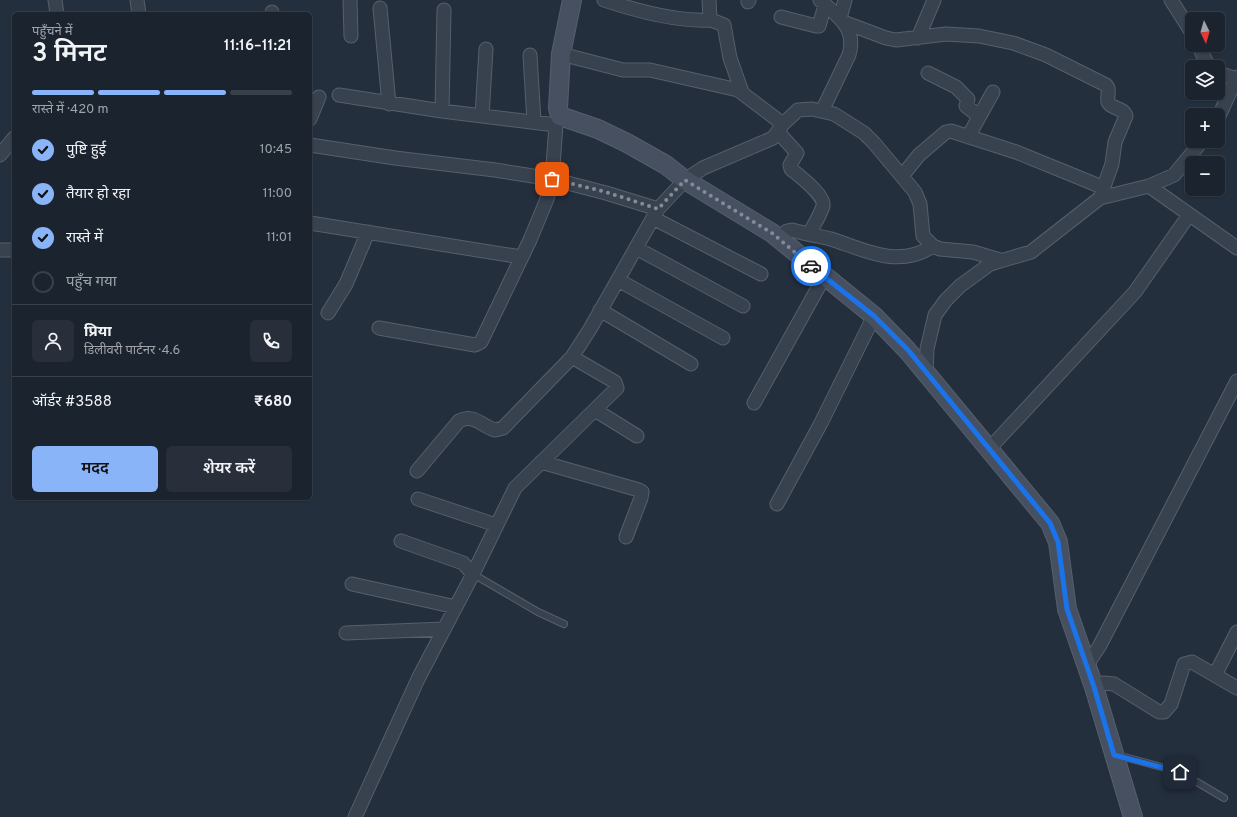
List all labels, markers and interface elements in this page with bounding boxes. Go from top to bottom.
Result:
north arrow [1185,12,1225,52]
map controls [1185,12,1225,196]
text: पहुँचने में [32,24,73,40]
text: 11:16–11:21 [224,37,292,56]
text: 3 मिनट [32,38,107,71]
button: layers [1185,60,1225,100]
text: रास्ते में · 420 m [32,102,109,118]
button: + [1185,108,1225,148]
icon: check [32,139,54,161]
text: पुष्टि हुई [66,141,106,160]
text: 10:45 [260,142,292,158]
button: − [1185,156,1225,196]
pin [535,162,569,196]
icon: bag [541,168,563,190]
icon: check [32,183,54,205]
text: तैयार हो रहा [66,185,130,204]
text: 11:00 [263,186,292,202]
icon: check [32,227,54,249]
text: रास्ते में [66,229,103,248]
text: 11:01 [266,230,292,246]
courier [791,246,831,286]
icon: car [800,255,822,277]
text: पहुँच गया [66,273,117,292]
button: person [32,320,74,362]
button: phone [250,320,292,362]
text: प्रिया [84,323,112,342]
text: डिलीवरी पार्टनर · 4.6 [84,343,180,359]
text: ऑर्डर #3588 [32,393,112,412]
text: ₹680 [254,393,292,412]
button: मदद [32,446,158,492]
button: शेयर करें [166,446,292,492]
pin [1163,755,1197,789]
icon: home [1169,761,1191,783]

